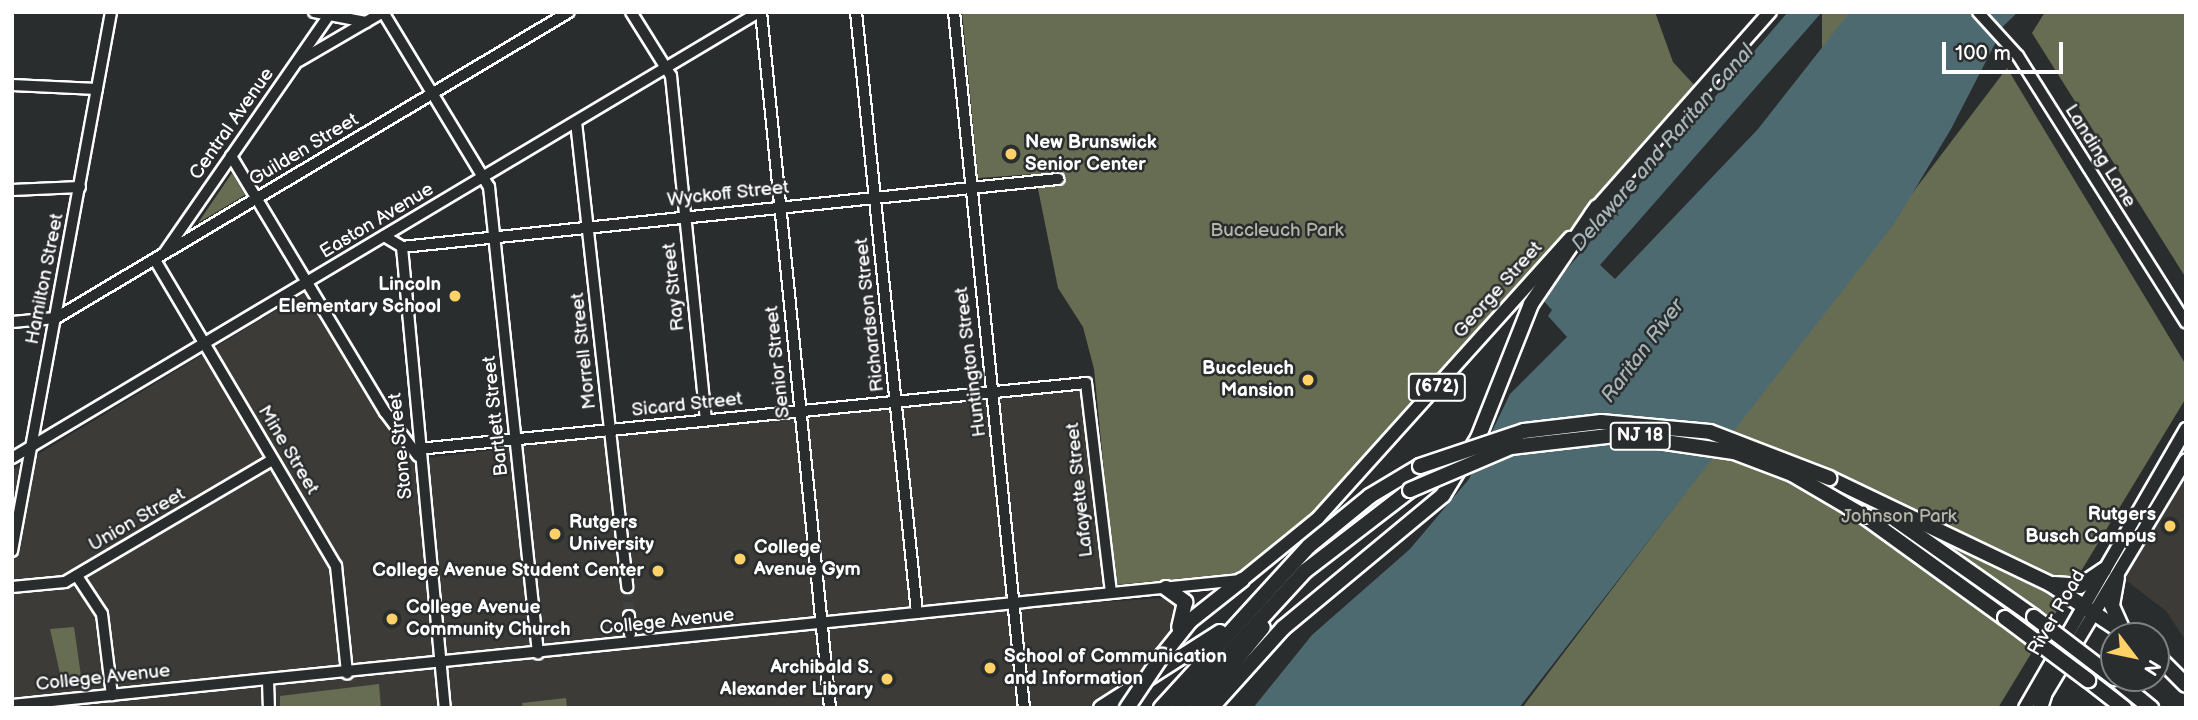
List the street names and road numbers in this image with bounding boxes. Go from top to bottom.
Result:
street label: Central Avenue [185,64,279,184]
street label: Landing Lane [2059,100,2141,212]
street label: Guilden Street [245,108,363,192]
street label: Wyckoff Street [666,176,790,212]
street label: Easton Avenue [316,178,438,264]
street label: Hamilton Street [21,211,69,347]
street label: Richardson Street [851,237,889,393]
street label: George Street [1449,237,1547,343]
street label: Ray Street [658,241,690,333]
street label: Huntington Street [950,286,992,438]
street label: Morrell Street [567,291,601,411]
street label: Senior Street [761,305,795,419]
street label: Bartlett Street [478,355,514,477]
road number: (672) [1407,372,1467,402]
street label: Sicard Street [630,388,744,422]
street label: Stone Street [384,392,418,500]
street label: Mine Street [252,401,324,499]
street label: Lafayette Street [1062,421,1098,559]
road number: NJ 18 [1608,422,1672,450]
street label: Union Street [85,483,189,557]
street label: River Road [2023,566,2091,660]
street label: College Avenue [599,604,735,640]
street label: College Avenue [35,660,171,696]

